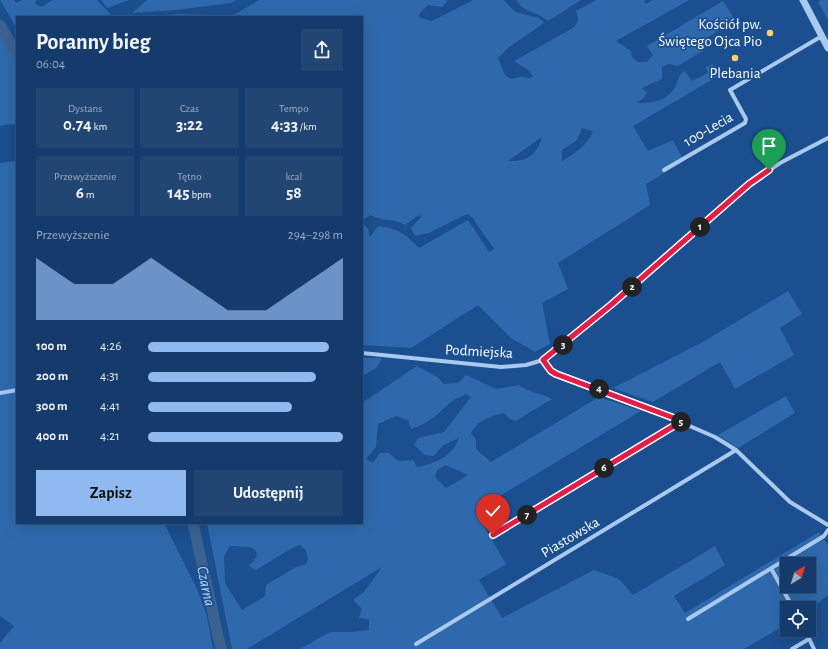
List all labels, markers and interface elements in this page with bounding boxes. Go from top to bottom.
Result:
place label: Kościół pw. Świętego Ojca Pio [658,17,762,49]
marker: Kościół pw. Świętego Ojca Pio [765,28,775,38]
button: share [301,29,343,71]
text: Poranny bieg [36,31,151,53]
marker: Plebania [730,53,740,63]
text: 06:04 [36,58,65,71]
place label: Plebania [709,66,761,81]
text: Dystans [68,103,102,114]
text: Czas [180,103,199,114]
text: Tempo [279,103,309,114]
street label: 100-Lecia [681,109,736,150]
text: 0.74 [63,116,92,133]
text: 3:22 [176,116,203,133]
text: 4:33 [271,116,298,133]
text: km [92,121,107,132]
text: /km [298,121,317,132]
pin [752,129,786,170]
icon: arrive [758,135,780,157]
text: Przewyższenie [54,171,116,182]
text: Tętno [177,171,202,182]
text: kcal [285,171,302,182]
text: 6 [76,184,84,201]
text: 145 [168,184,190,201]
text: 58 [286,184,302,201]
text: m [84,189,95,200]
text: bpm [190,189,211,200]
pin: 1 [690,217,710,237]
text: 1 [698,221,702,232]
text: Przewyższenie [36,229,109,242]
text: 294–298 m [288,229,343,242]
pin: 2 [622,277,642,297]
text: 2 [629,281,635,292]
pin: 3 [553,335,573,355]
text: 3 [561,339,565,350]
text: 100 m [36,340,67,353]
text: 4:26 [100,340,121,353]
street label: Podmiejska [445,342,513,361]
text: 200 m [36,370,68,383]
text: 4:31 [100,370,119,383]
pin: 4 [589,379,609,399]
text: 4 [596,383,602,394]
text: 300 m [36,400,68,413]
text: 4:41 [100,400,120,413]
pin: 5 [671,412,691,432]
text: 5 [679,416,683,427]
text: 400 m [36,430,69,443]
text: 4:21 [100,430,120,443]
pin: 6 [594,458,614,478]
text: 6 [601,462,607,473]
button: Zapisz [36,470,186,516]
button: Udostępnij [194,470,343,516]
pin [476,494,510,535]
icon: check [482,500,504,522]
pin: 7 [517,505,537,525]
text: 7 [525,509,529,520]
street label: Piastowska [539,514,602,561]
north arrow [780,557,816,593]
map controls [780,557,816,637]
water label: Czarna [194,565,218,608]
button: locate [780,601,816,637]

